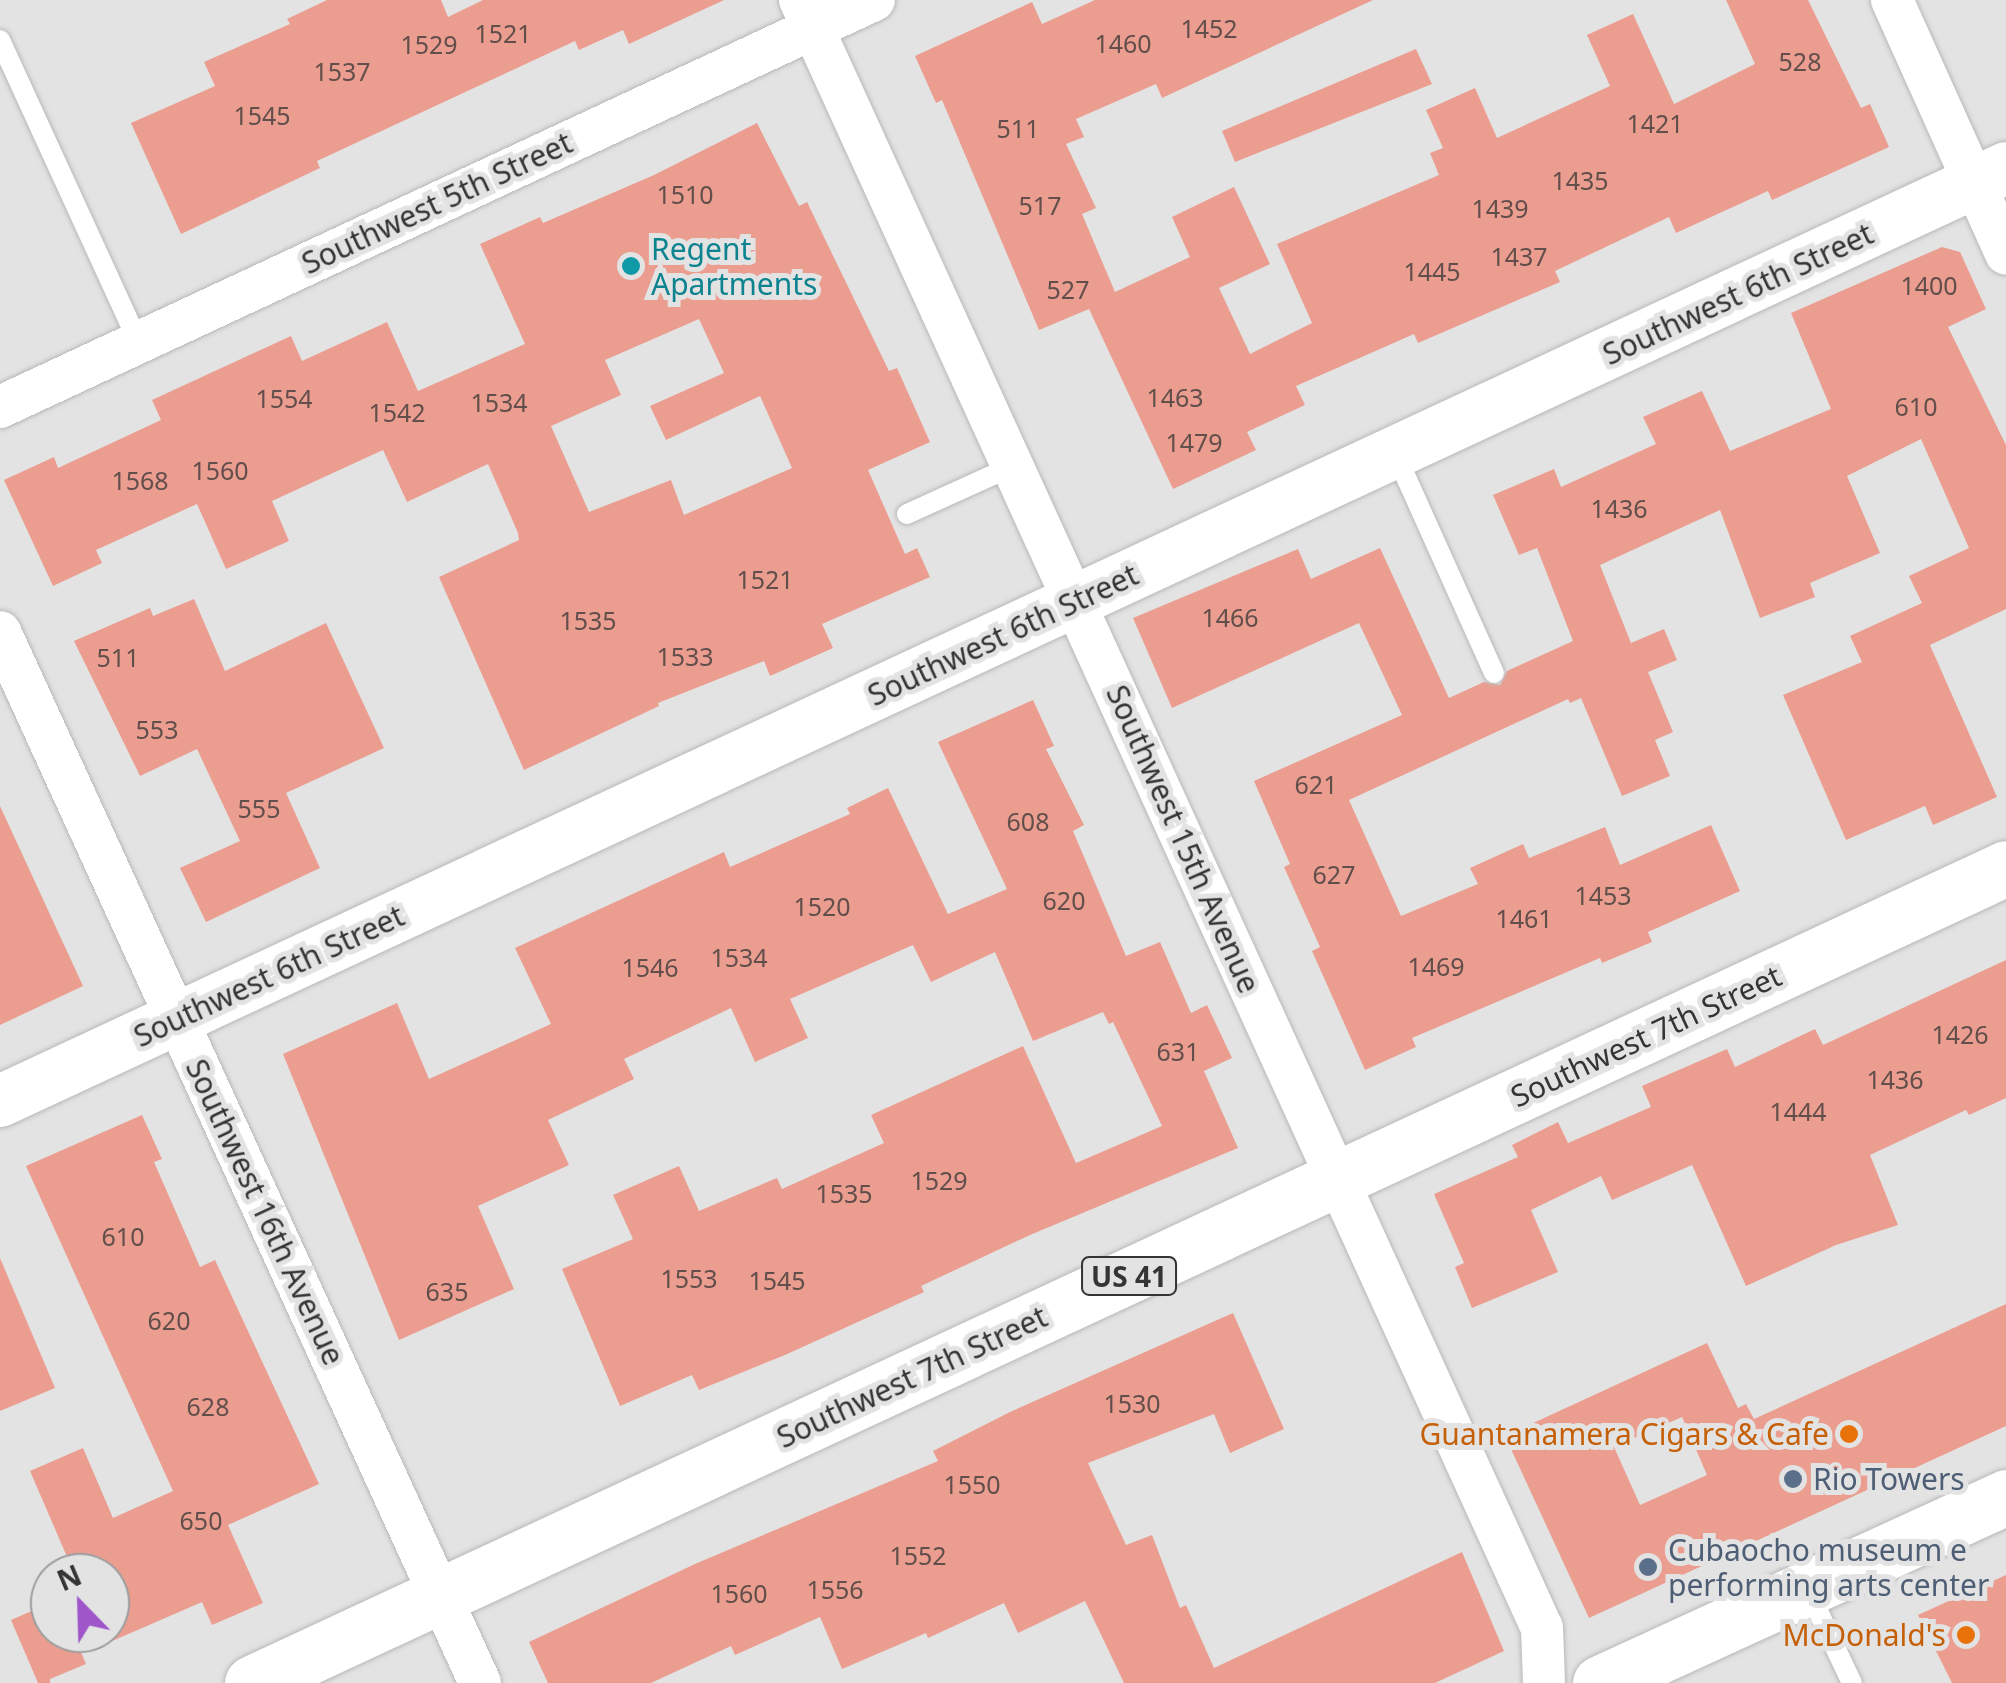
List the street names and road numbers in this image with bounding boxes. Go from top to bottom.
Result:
street label: Southwest 5th Street [296,125,578,281]
street label: Southwest 6th Street [1597,216,1879,372]
street label: Southwest 6th Street [862,557,1144,713]
street label: Southwest 15th Avenue [1099,680,1267,998]
street label: Southwest 6th Street [128,898,410,1054]
street label: Southwest 7th Street [1505,958,1787,1114]
street label: Southwest 16th Avenue [178,1054,352,1370]
road number: US 41 [1079,1253,1179,1299]
street label: Southwest 7th Street [771,1299,1053,1455]

